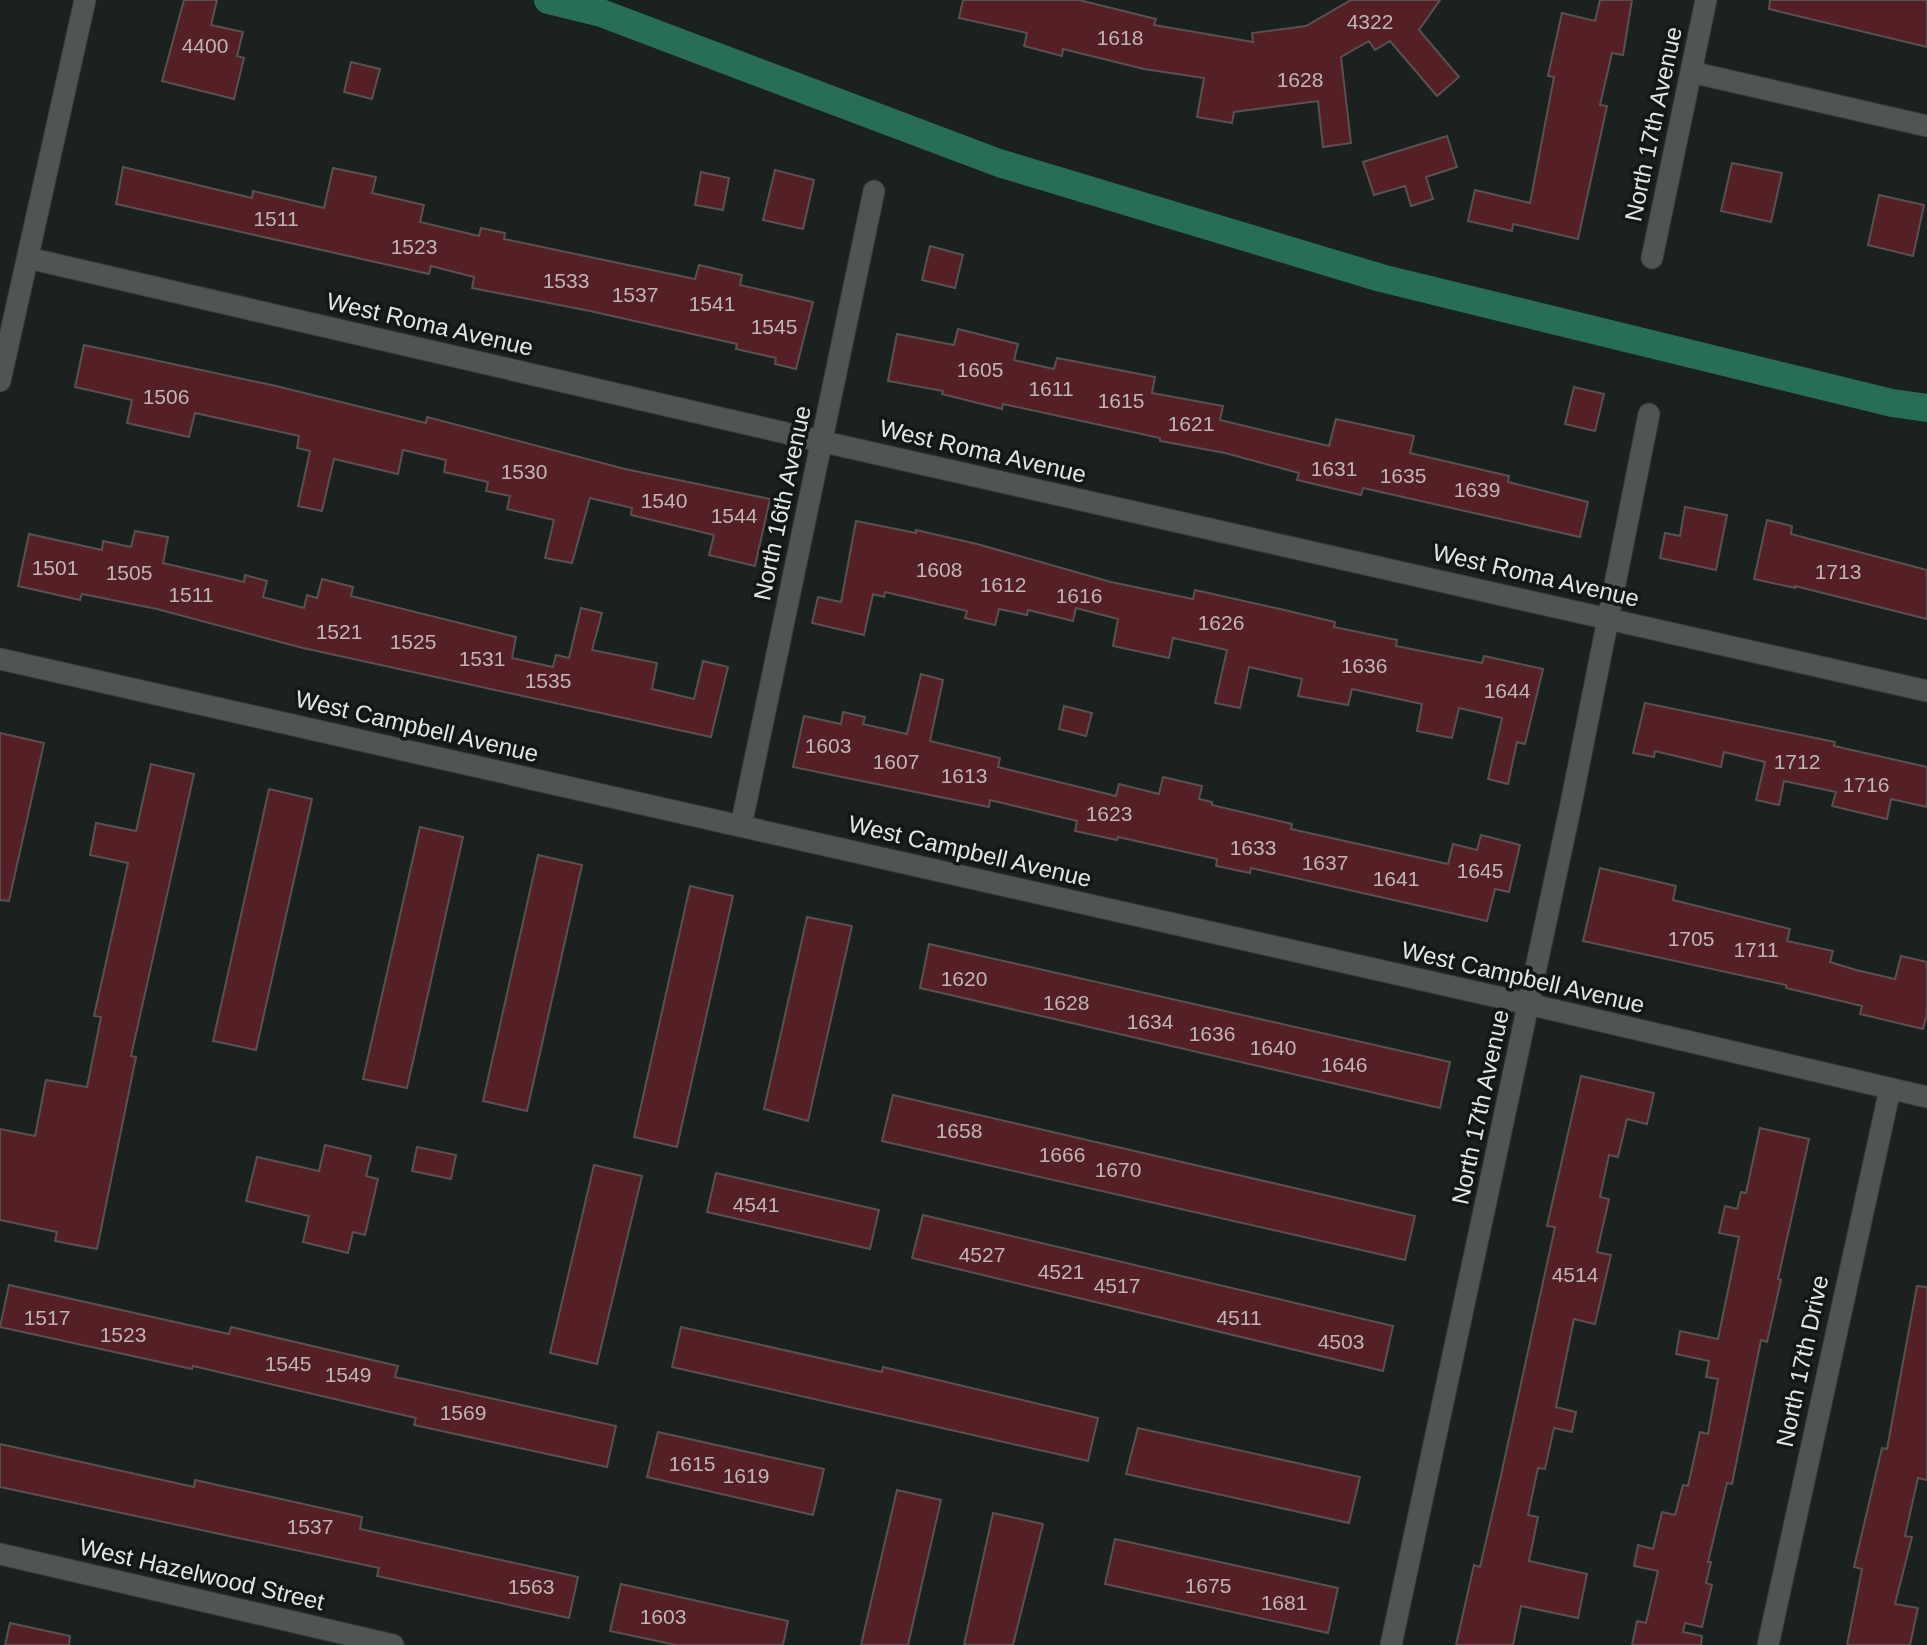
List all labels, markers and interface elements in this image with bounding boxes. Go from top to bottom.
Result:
house number: 4322 [1347,10,1393,33]
street label: North 17th Avenue [1619,24,1687,224]
house number: 1618 [1097,26,1143,49]
house number: 4400 [182,34,228,57]
house number: 1628 [1277,68,1323,91]
house number: 1511 [253,207,299,230]
house number: 1523 [391,235,437,258]
house number: 1533 [543,269,589,292]
house number: 1537 [612,283,658,306]
street label: West Roma Avenue [324,287,536,361]
house number: 1541 [689,292,735,315]
house number: 1545 [751,315,797,338]
house number: 1605 [957,358,1003,381]
house number: 1611 [1028,377,1074,400]
house number: 1506 [143,385,189,408]
house number: 1615 [1098,389,1144,412]
street label: North 16th Avenue [748,403,816,603]
house number: 1621 [1168,412,1214,435]
street label: West Roma Avenue [877,414,1089,488]
house number: 1631 [1311,457,1357,480]
house number: 1530 [501,460,547,483]
house number: 1635 [1380,464,1426,487]
house number: 1639 [1454,478,1500,501]
house number: 1540 [641,489,687,512]
house number: 1544 [711,504,758,527]
street label: West Roma Avenue [1430,538,1642,612]
house number: 1501 [32,556,78,579]
house number: 1608 [916,558,962,581]
house number: 1713 [1815,560,1861,583]
house number: 1505 [106,561,152,584]
house number: 1612 [980,573,1026,596]
house number: 1511 [168,583,214,606]
house number: 1616 [1056,584,1102,607]
house number: 1626 [1198,611,1244,634]
house number: 1521 [316,620,362,643]
house number: 1525 [390,630,436,653]
house number: 1531 [459,647,505,670]
house number: 1636 [1341,654,1387,677]
house number: 1535 [525,669,571,692]
house number: 1644 [1484,679,1531,702]
street label: West Campbell Avenue [293,685,541,767]
house number: 1603 [805,734,851,757]
house number: 1607 [873,750,919,773]
house number: 1712 [1774,750,1820,773]
house number: 1613 [941,764,987,787]
house number: 1716 [1843,773,1889,796]
house number: 1623 [1086,802,1132,825]
street label: West Campbell Avenue [846,810,1094,892]
house number: 1633 [1230,836,1276,859]
house number: 1637 [1302,851,1348,874]
house number: 1645 [1457,859,1503,882]
house number: 1641 [1373,867,1419,890]
house number: 1705 [1668,927,1714,950]
street label: West Campbell Avenue [1399,936,1647,1018]
house number: 1711 [1733,938,1779,961]
house number: 1620 [941,967,987,990]
house number: 1628 [1043,991,1089,1014]
street label: North 17th Avenue [1446,1007,1514,1207]
house number: 1634 [1127,1010,1174,1033]
house number: 1636 [1189,1022,1235,1045]
house number: 1640 [1250,1036,1296,1059]
house number: 1646 [1321,1053,1367,1076]
house number: 1658 [936,1119,982,1142]
house number: 1666 [1039,1143,1085,1166]
house number: 1670 [1095,1158,1141,1181]
house number: 4541 [733,1193,779,1216]
house number: 4527 [959,1243,1005,1266]
house number: 4521 [1038,1260,1084,1283]
house number: 4514 [1552,1263,1599,1286]
street label: North 17th Drive [1771,1273,1833,1449]
house number: 4517 [1094,1274,1140,1297]
house number: 1517 [24,1306,70,1329]
house number: 4511 [1216,1306,1262,1329]
house number: 1523 [100,1323,146,1346]
house number: 4503 [1318,1330,1364,1353]
house number: 1545 [265,1352,311,1375]
house number: 1549 [325,1363,371,1386]
house number: 1569 [440,1401,486,1424]
house number: 1615 [669,1452,715,1475]
house number: 1619 [723,1464,769,1487]
house number: 1537 [287,1515,333,1538]
street label: West Hazelwood Street [77,1533,327,1615]
house number: 1675 [1185,1574,1231,1597]
house number: 1563 [508,1575,554,1598]
house number: 1681 [1261,1591,1307,1614]
house number: 1603 [640,1605,686,1628]

